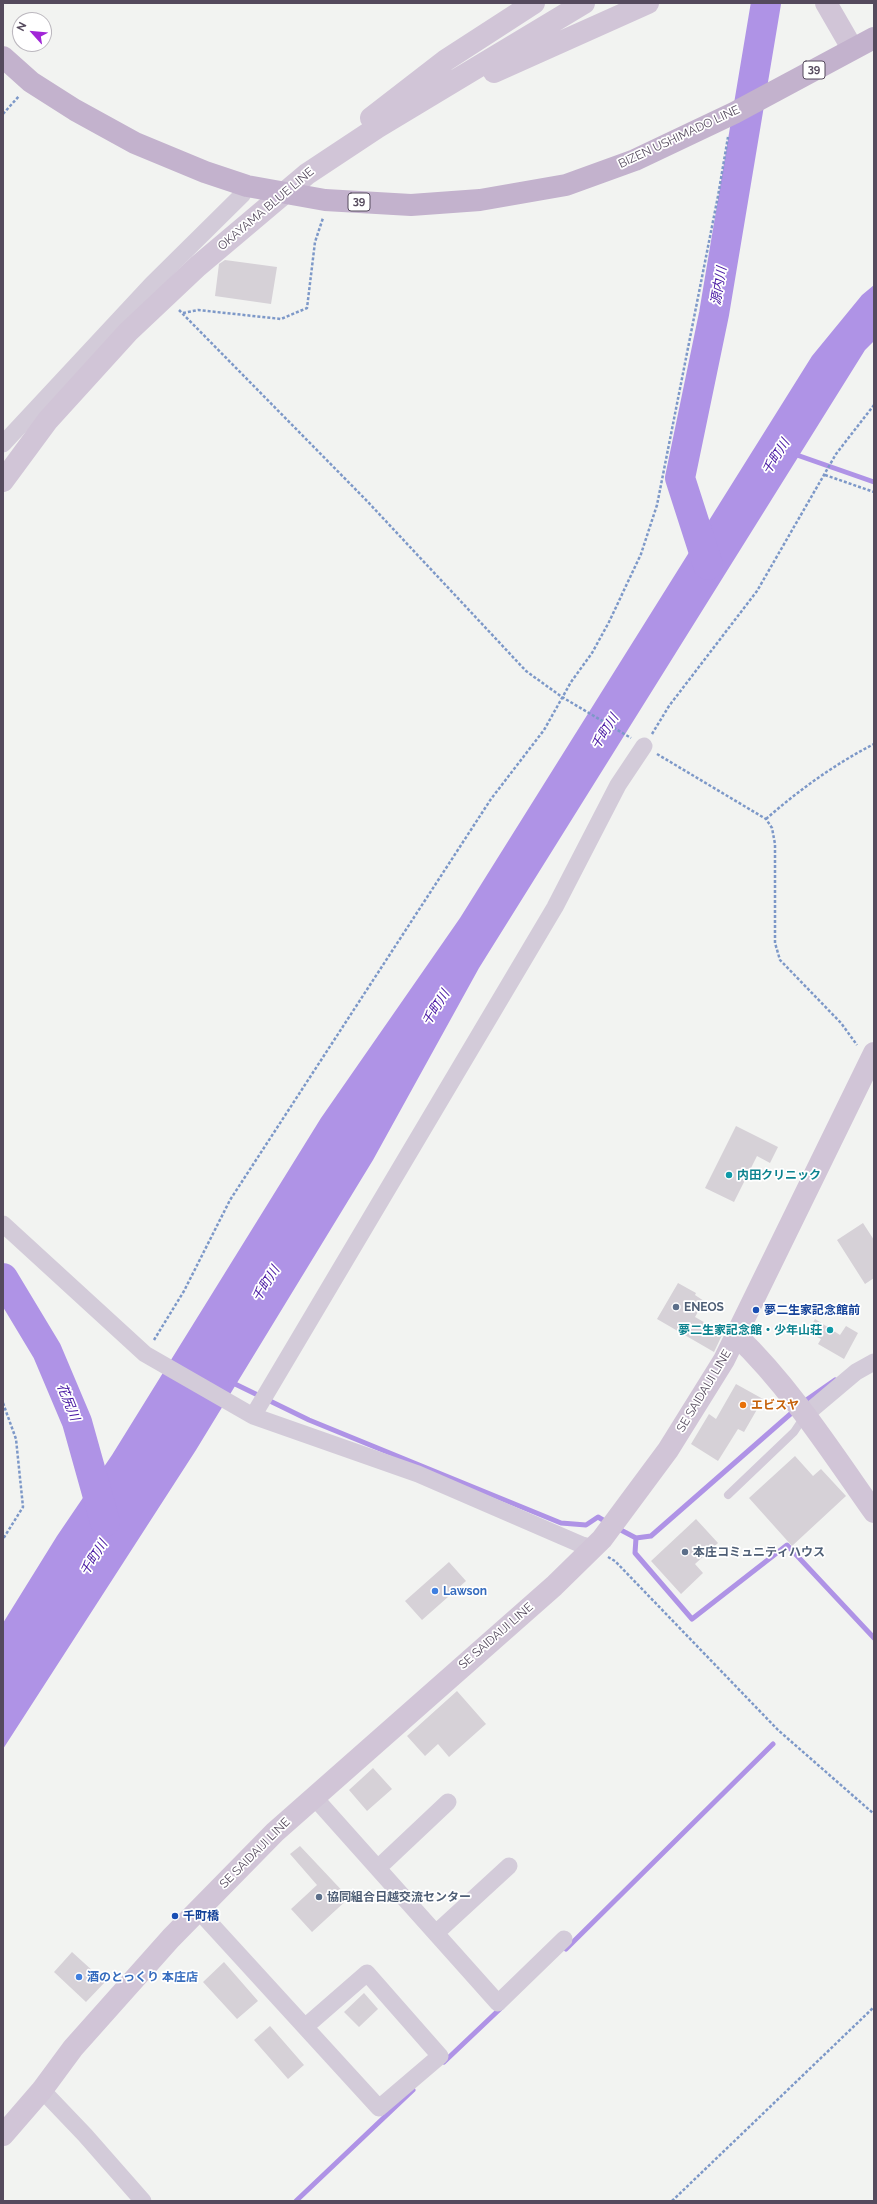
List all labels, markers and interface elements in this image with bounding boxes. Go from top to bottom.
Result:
north arrow [12,12,52,52]
text: N [14,20,29,33]
road number: 39 [803,61,825,79]
street label: BIZEN USHIMADO LINE [616,103,742,171]
street label: OKAYAMA BLUE LINE [215,165,317,253]
road number: 39 [348,193,370,211]
water label: 源内川 [708,266,730,306]
water label: 千町川 [759,436,793,478]
water label: 千町川 [588,711,622,753]
water label: 千町川 [419,987,453,1029]
place label: 内田クリニック [737,1168,821,1182]
marker: 内田クリニック [724,1170,734,1180]
water label: 千町川 [249,1263,283,1305]
place label: ENEOS [684,1300,724,1314]
marker: ENEOS [671,1302,681,1312]
place label: 夢二生家記念館前 [764,1303,860,1317]
marker: 夢二生家記念館前 [751,1305,761,1315]
place label: 夢二生家記念館・少年山荘 [678,1323,822,1337]
marker: 夢二生家記念館・少年山荘 [825,1325,835,1335]
street label: SE SAIDAIJI LINE [674,1347,734,1435]
water label: 花尻川 [53,1381,83,1423]
place label: エビスヤ [751,1398,799,1412]
marker: エビスヤ [738,1400,748,1410]
water label: 千町川 [77,1537,111,1579]
place label: 本庄コミュニティハウス [693,1545,825,1559]
marker: 本庄コミュニティハウス [680,1547,690,1557]
place label: Lawson [443,1584,487,1598]
marker: Lawson [430,1586,440,1596]
street label: SE SAIDAIJI LINE [456,1600,536,1672]
street label: SE SAIDAIJI LINE [217,1815,293,1891]
place label: 協同組合日越交流センター [327,1890,471,1904]
marker: 協同組合日越交流センター [314,1892,324,1902]
place label: 千町橋 [183,1909,219,1923]
marker: 千町橋 [170,1911,180,1921]
place label: 酒のとっくり 本庄店 [87,1970,198,1984]
marker: 酒のとっくり 本庄店 [74,1972,84,1982]

